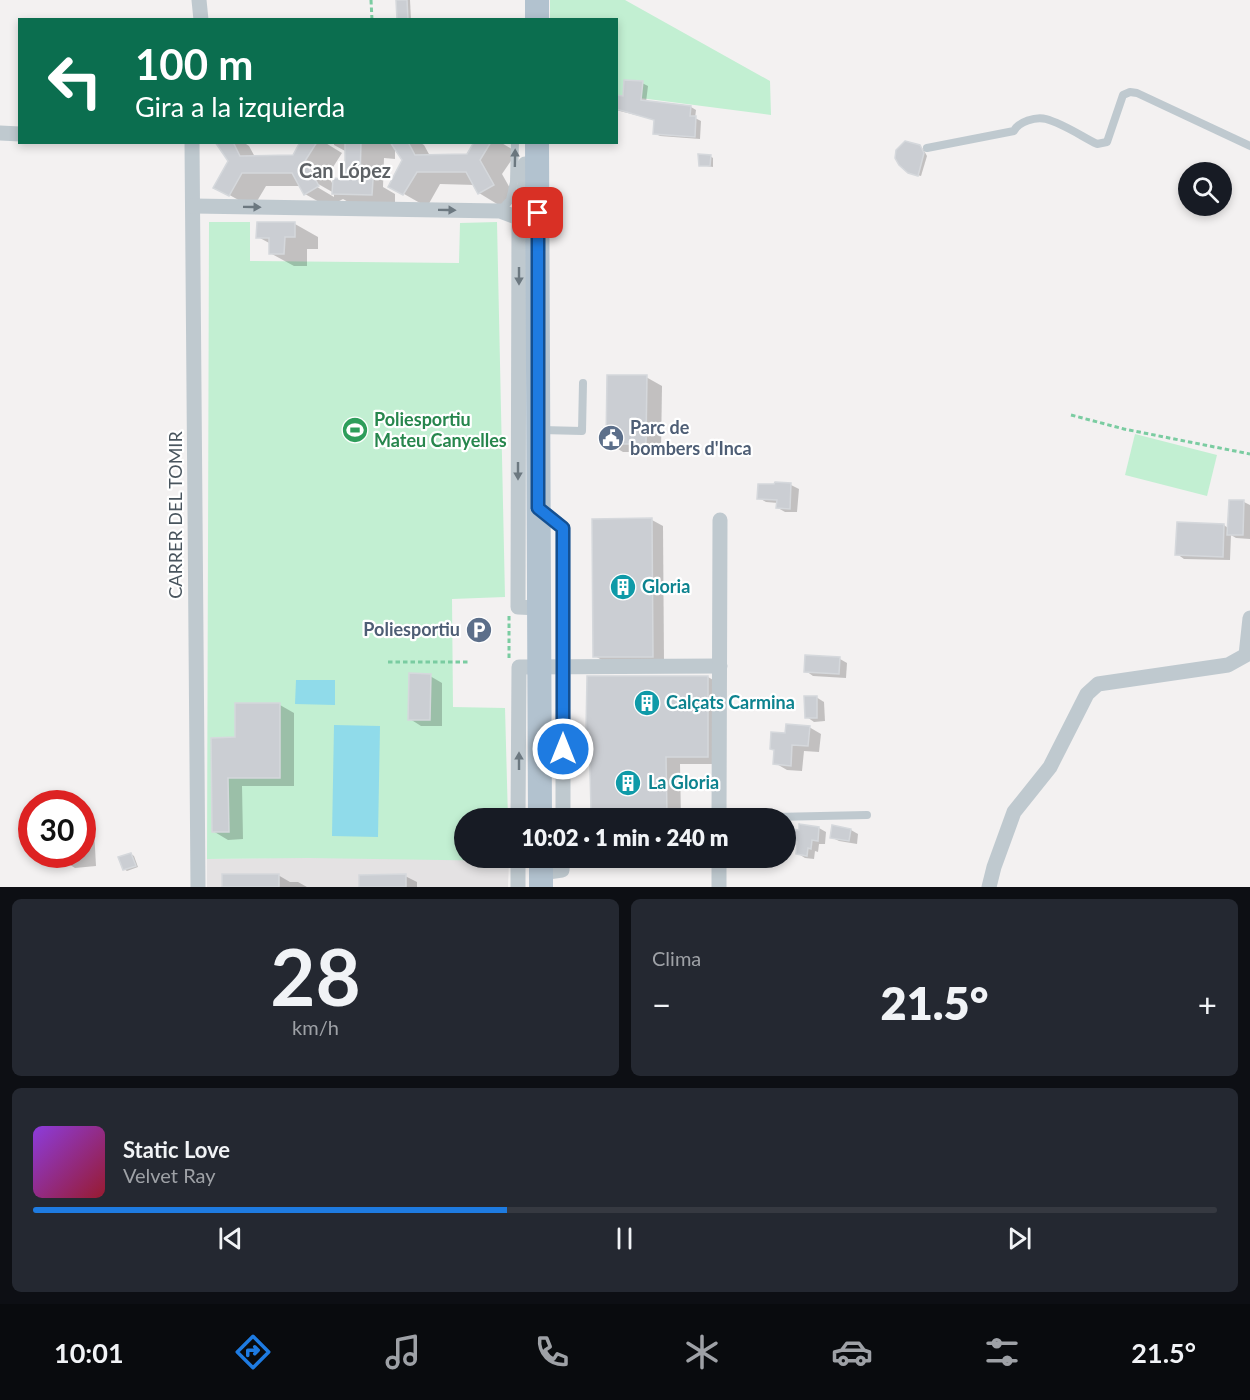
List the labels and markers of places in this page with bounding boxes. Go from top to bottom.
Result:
pin [512,187,563,238]
place label: Poliesportiu Mateu Canyelles [374,408,507,451]
sports icon: Poliesportiu Mateu Canyelles [340,415,370,445]
place label: Parc de bombers d'Inca [630,416,752,459]
public building icon: Parc de bombers d'Inca [596,423,626,453]
building icon: Gloria [608,572,638,602]
place label: Gloria [642,575,690,597]
parking icon: Poliesportiu [464,615,494,645]
place label: Poliesportiu [363,618,460,640]
building icon: Calçats Carmina [632,688,662,718]
place label: Calçats Carmina [666,691,795,713]
building icon: La Gloria [613,768,643,798]
place label: La Gloria [648,771,719,793]

